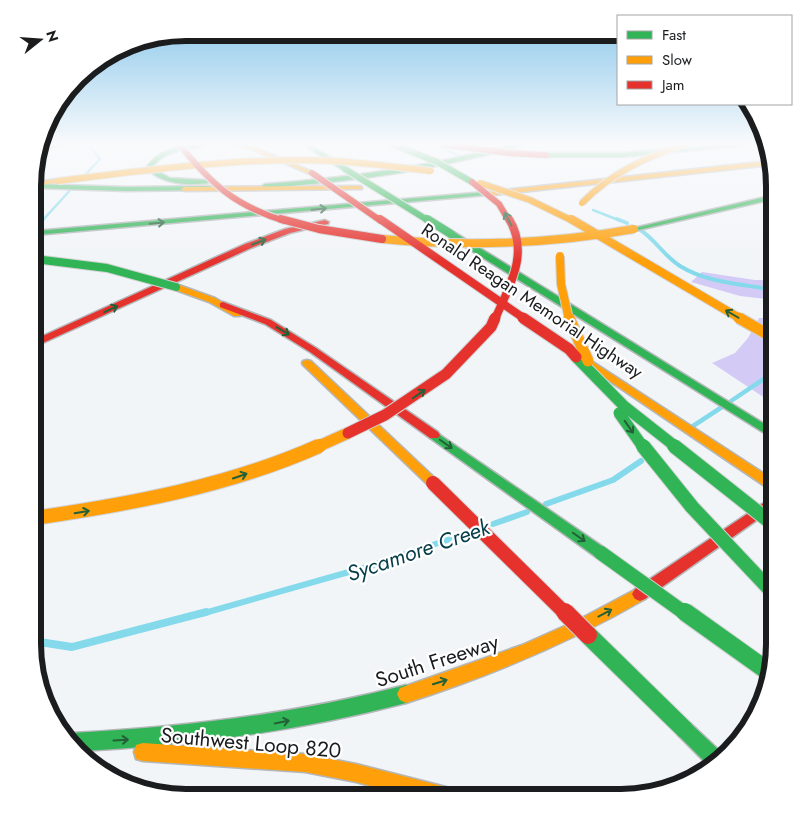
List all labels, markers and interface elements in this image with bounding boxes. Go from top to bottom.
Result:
north arrow [15,15,65,65]
legend [617,15,792,105]
text: Fast [662,24,686,46]
text: N [41,28,64,44]
text: Slow [662,49,693,71]
text: Jam [660,74,685,96]
one-way arrow [311,205,327,214]
one-way arrow [503,212,512,227]
street label: Ronald Reagan Memorial Highway [416,217,648,385]
one-way arrow [149,218,165,228]
one-way arrow [251,236,266,246]
one-way arrow [103,303,118,313]
one-way arrow [724,309,739,319]
one-way arrow [276,327,290,337]
one-way arrow [412,389,426,399]
one-way arrow [623,420,634,434]
one-way arrow [439,438,452,449]
one-way arrow [232,470,248,480]
one-way arrow [74,506,90,516]
water label: Sycamore Creek [342,510,495,589]
one-way arrow [571,532,585,542]
one-way arrow [598,608,613,618]
street label: South Freeway [371,627,503,695]
one-way arrow [431,677,447,687]
one-way arrow [274,717,290,726]
street label: Southwest Loop 820 [159,720,343,766]
one-way arrow [113,735,129,744]

